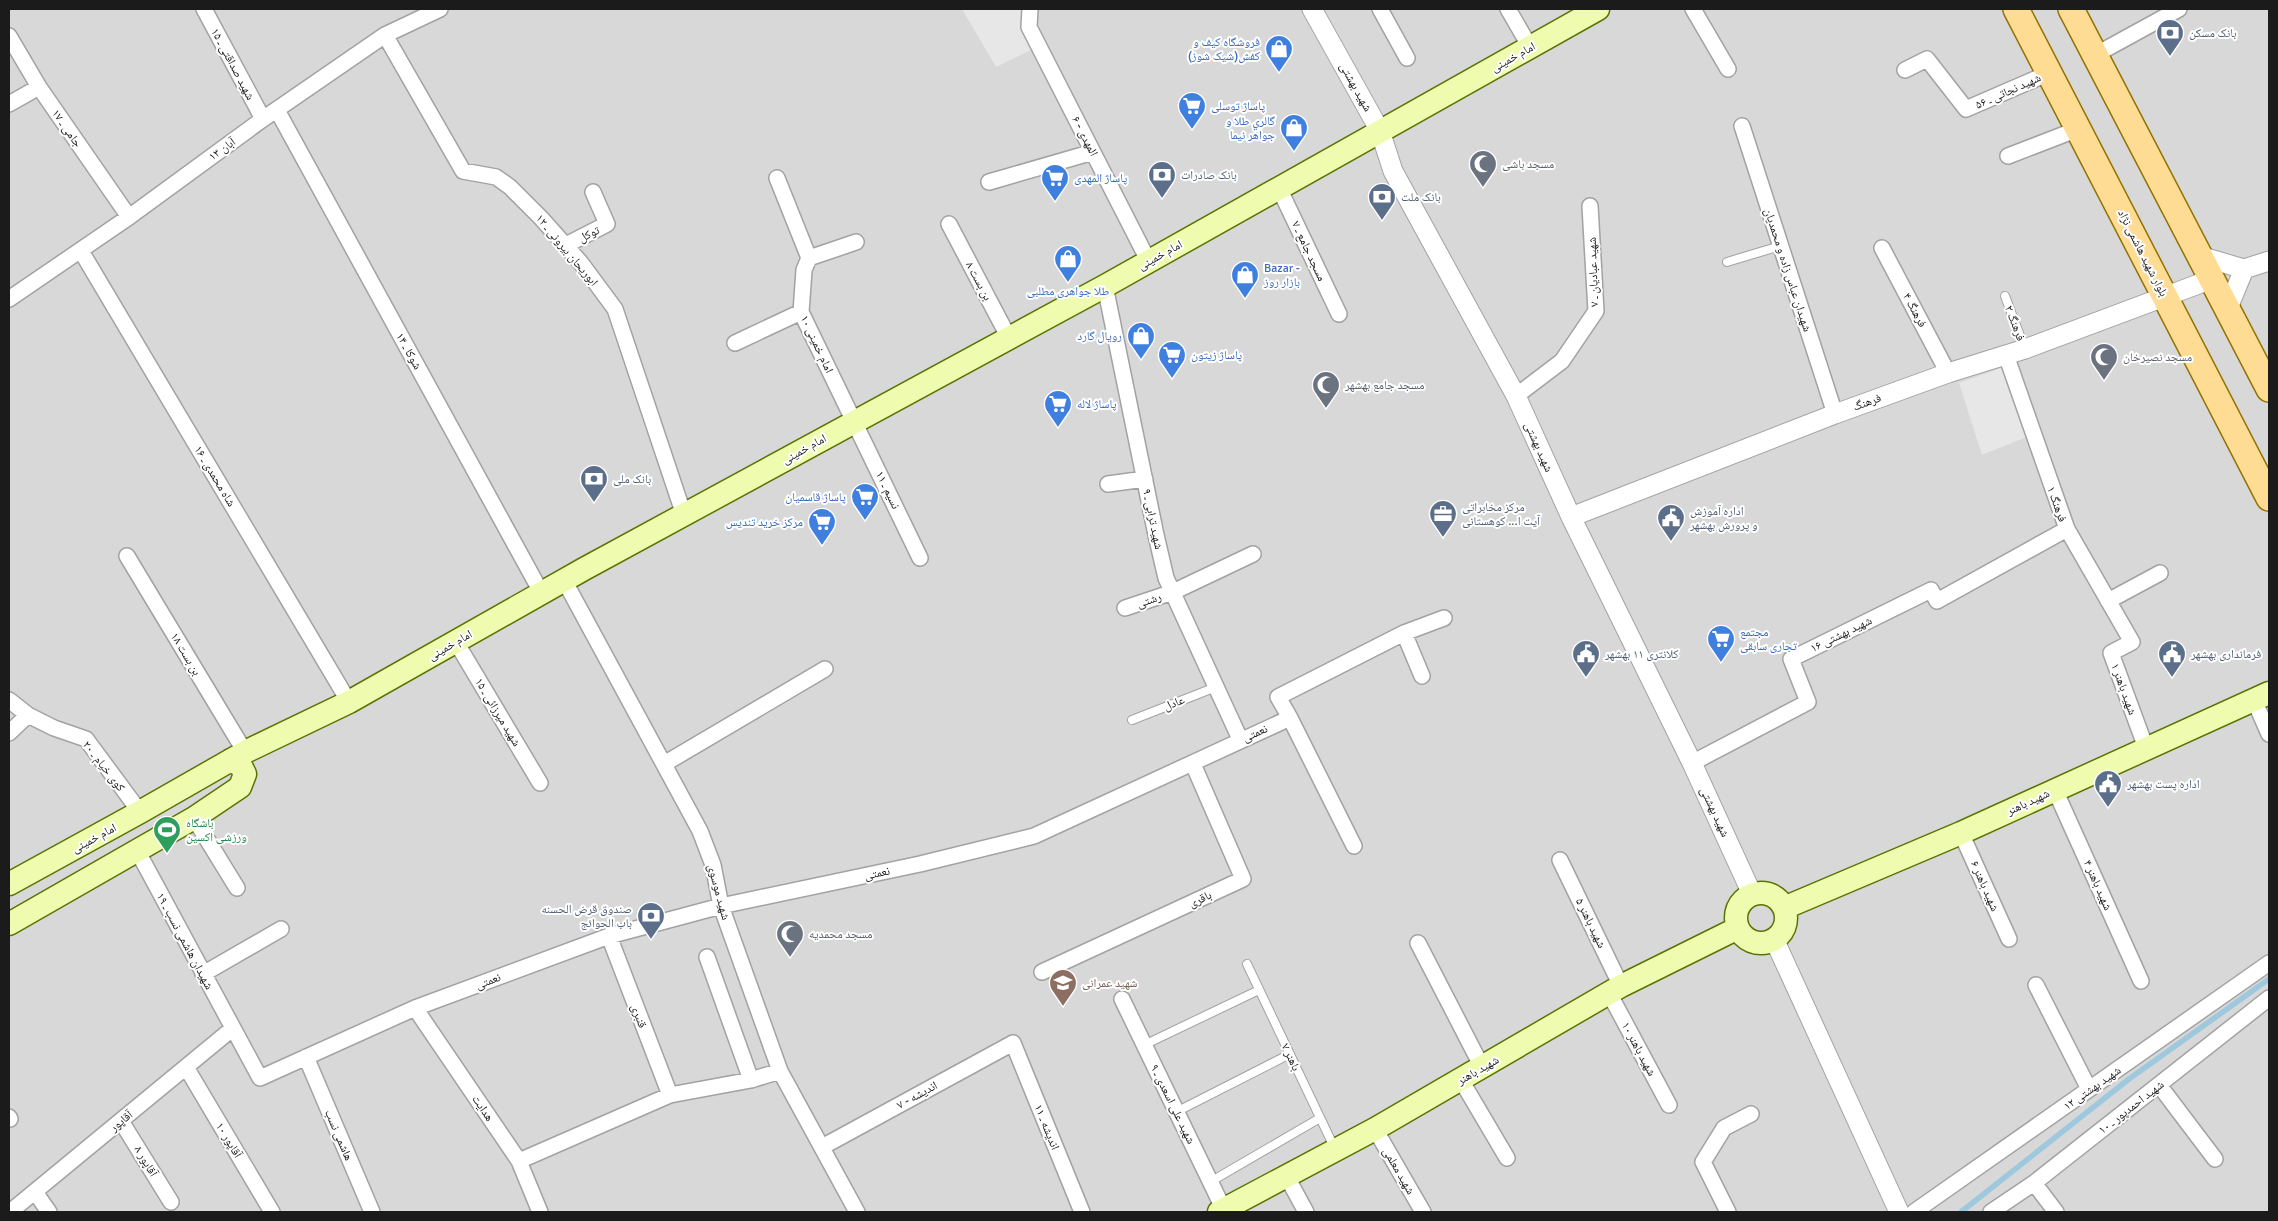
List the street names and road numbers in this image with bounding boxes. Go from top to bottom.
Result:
street label: شهید صداقتی ـ ۱۵ [207,26,258,103]
street label: امام خمینی [1488,39,1538,76]
street label: شهید بهشتی [1336,60,1375,114]
street label: شهید نجاتی ـ ۵۶ [1973,70,2043,113]
street label: جامی ـ ۱۷ [48,106,85,150]
street label: المهدی - ۶ [1068,114,1101,159]
street label: ۱۳ آبان [206,134,239,164]
street label: شهیدان عباس زاده و محمدیان [1760,207,1815,334]
street label: بلوار شهید هاشمی نژاد [2114,207,2171,299]
street label: ابوریحان بیرونی ـ ۱۲ [532,211,601,290]
street label: مسجد جامع ـ ۷ [1288,219,1329,284]
street label: توکل [576,223,603,246]
street label: امام خمینی [1135,237,1185,274]
street label: شهید عبادیان ـ ۷ [1585,237,1602,307]
street label: بن بست ۸ [962,259,995,303]
street label: فرهنگ ۴ [1899,290,1930,330]
street label: فرهنگ ۲ [2001,303,2028,343]
street label: امام خمینی ۱۰ [797,313,836,376]
street label: شوکا ـ ۱۴ [392,330,425,373]
street label: فرهنگ [1851,390,1883,414]
street label: شهید بهشتی [1521,420,1556,475]
street label: امام خمینی [779,431,829,468]
street label: شاه محمدی ـ ۱۶ [190,443,239,510]
street label: نسیم ـ ۱۱ [872,469,903,512]
street label: فرهنگ ۱ [2043,484,2070,524]
street label: شهید ترابی ـ ۹ [1139,487,1166,551]
street label: رشتی [1135,589,1164,612]
street label: شهید بهشتی ۱۶ [1808,613,1875,656]
street label: امام خمینی [425,627,475,664]
street label: بن بست ۱۸ [167,630,204,678]
street label: شهید باهنر ۱ [2107,661,2140,717]
street label: شهید میرزائی ـ ۱۵ [471,675,524,749]
street label: عادل [1162,693,1187,714]
street label: نعمتی [1240,721,1270,746]
street label: کوی خیام ـ ۲۰ [79,738,128,795]
street label: شهید بهشتی [1696,785,1733,840]
street label: شهید باهنر [2003,786,2052,819]
street label: امام خمینی [69,820,119,856]
street label: شهید باهنر ۴ [2080,858,2115,913]
street label: شهید باهنر ۶ [1967,859,2002,914]
street label: شهید موسوی [704,863,733,922]
street label: نعمتی [863,863,891,884]
street label: باقری [1186,888,1214,911]
street label: شهیدان هاشمی نسب ـ ۱۹ [153,890,216,992]
street label: شهید باهنر ۵ [1572,896,1609,951]
street label: نعمتی [473,970,503,993]
street label: قنبری [627,1002,650,1030]
street label: شهید باهنر ۱۰ [1618,1020,1659,1079]
street label: باهنر ۷ [1278,1041,1303,1073]
street label: شهید باهنر [1454,1052,1502,1089]
street label: شهید علی اسعدی ـ ۹ [1147,1062,1198,1147]
street label: شهید بهشتی ۱۲ [2061,1063,2124,1114]
street label: شهید احمدپور ـ ۱۰ [2095,1077,2167,1138]
street label: اندیشه - ۷ [894,1078,940,1113]
street label: هدایت [468,1092,497,1124]
street label: اندیشه ـ ۱۱ [1031,1102,1063,1152]
street label: آقاپور [106,1107,137,1136]
street label: هاشمی نسب [321,1107,356,1163]
street label: آقاپور ۱۰ [212,1120,245,1162]
street label: آقاپور ۸ [131,1143,161,1180]
street label: شهید معلمی [1379,1145,1418,1197]

